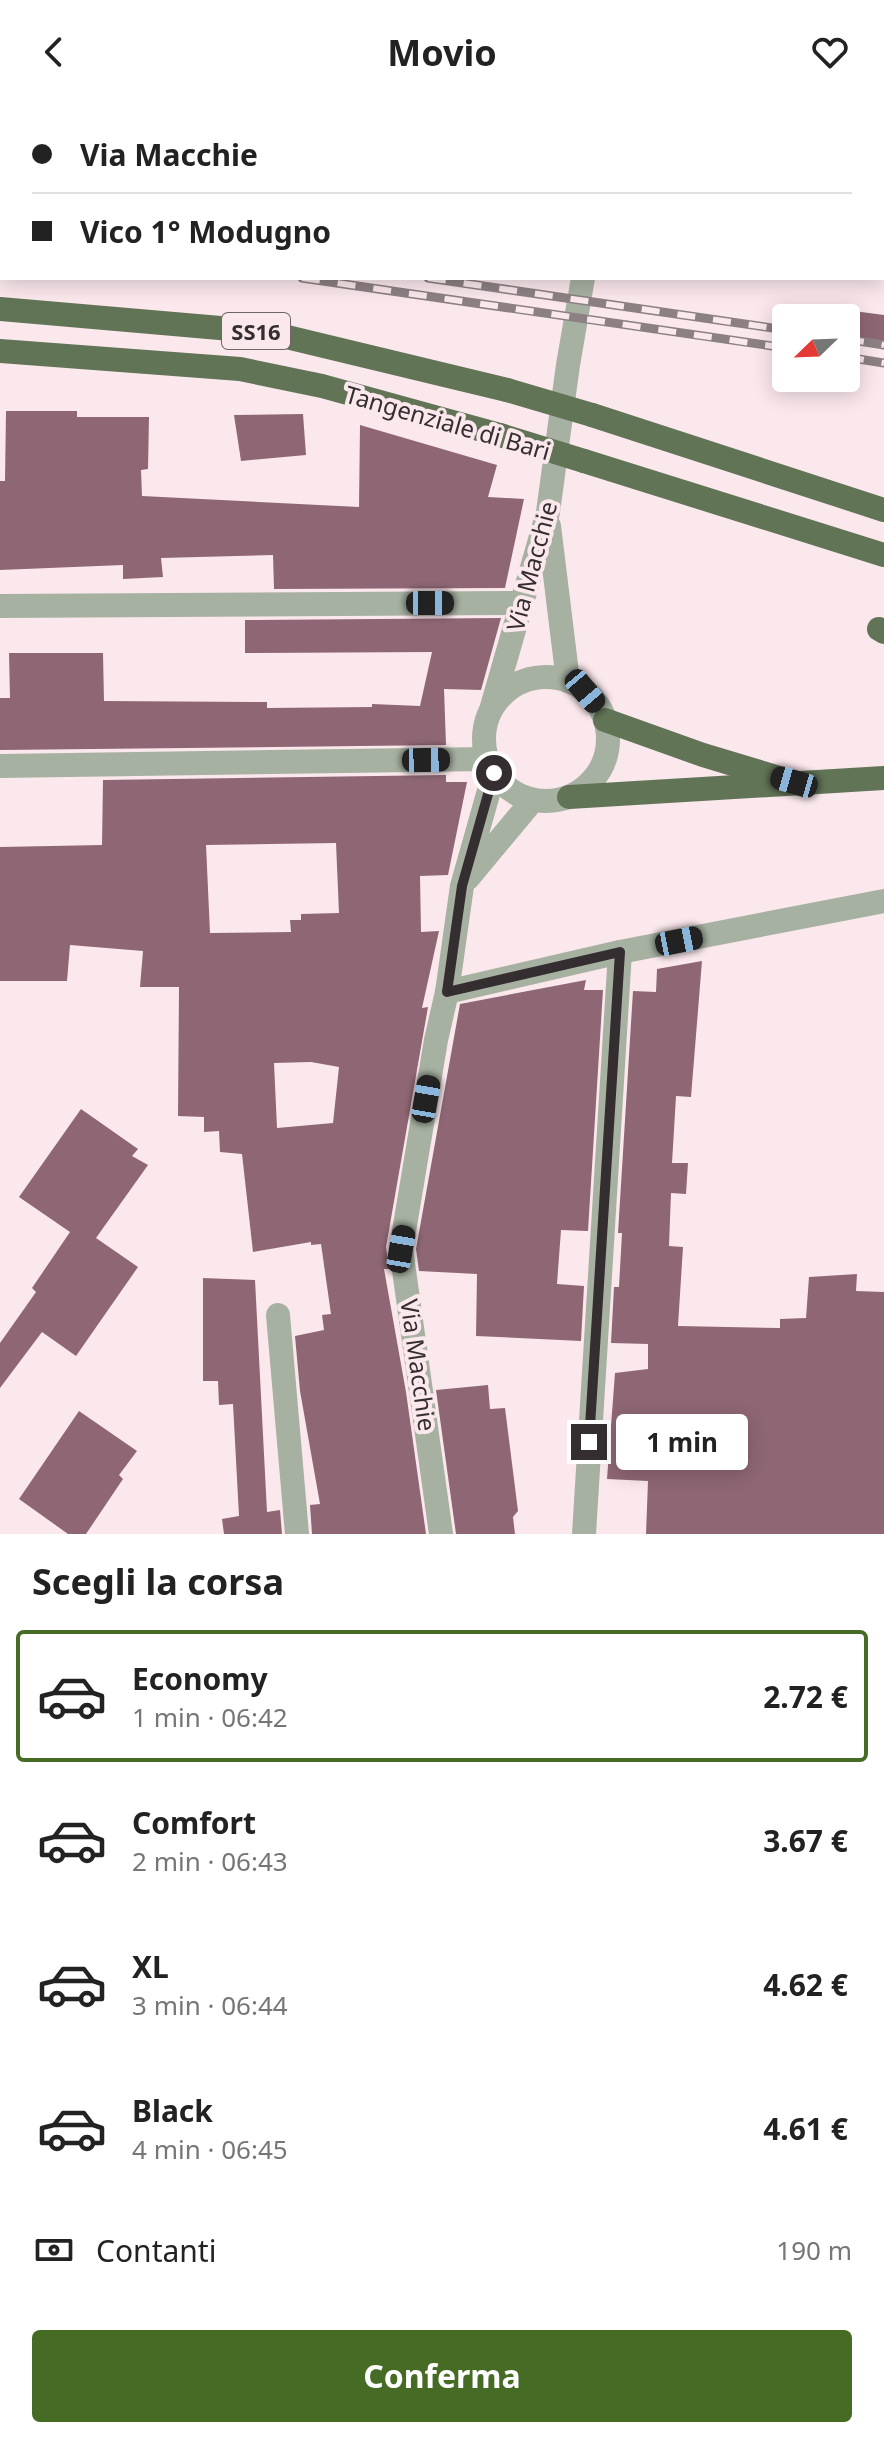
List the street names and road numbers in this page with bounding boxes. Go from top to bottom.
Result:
road number: SS16 [222,313,290,349]
street label: Tangenziale di Bari [341,377,555,467]
street label: Via Macchie [498,497,564,635]
street label: Via Macchie [393,1297,445,1433]

